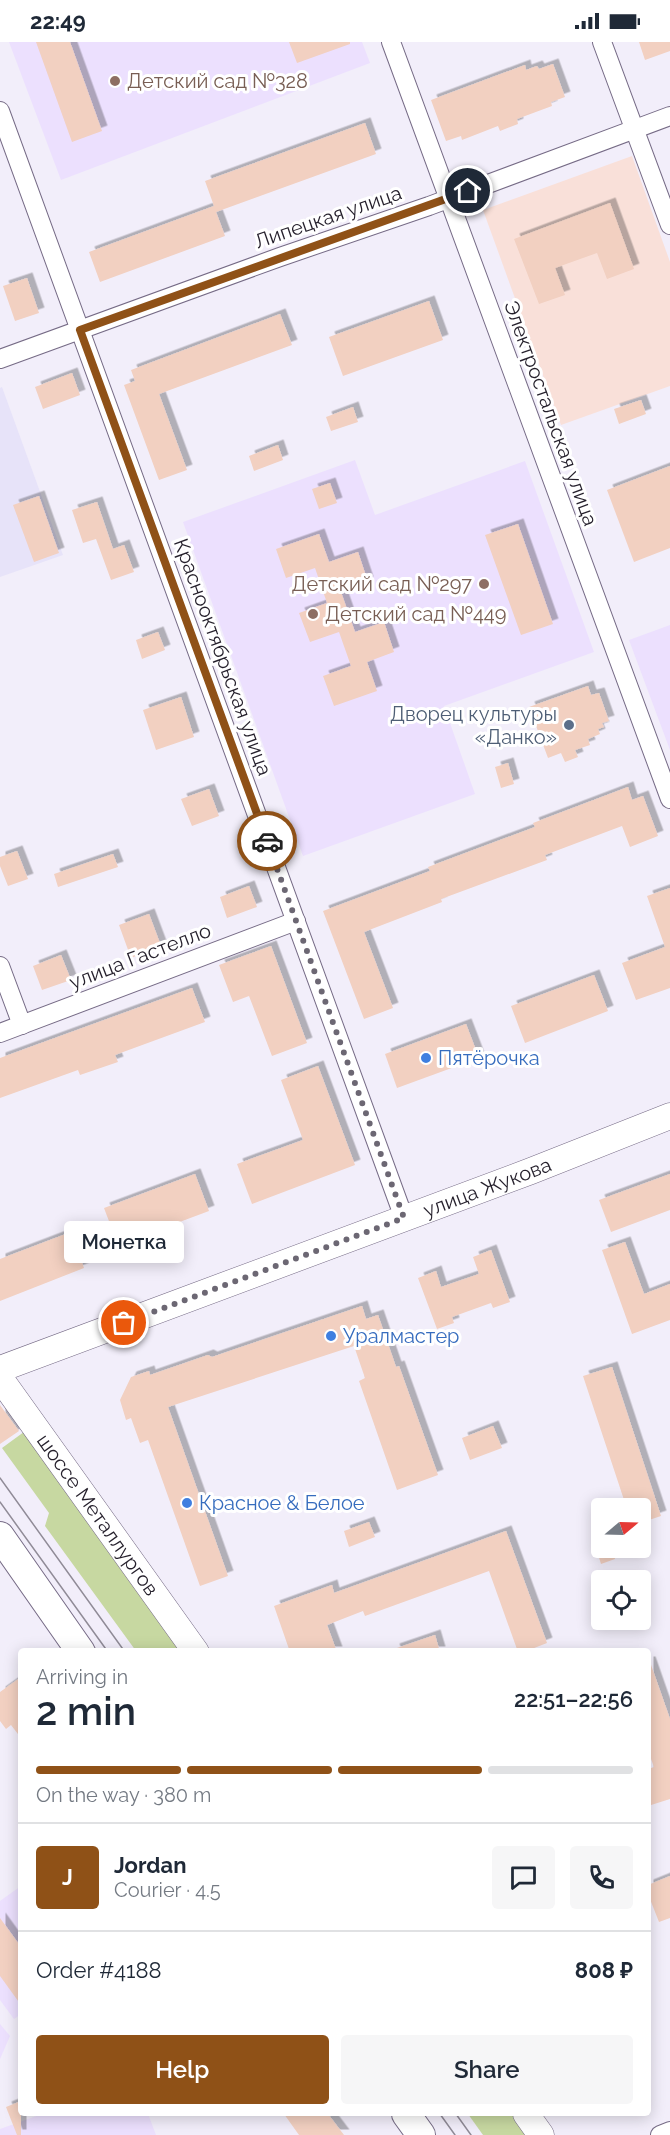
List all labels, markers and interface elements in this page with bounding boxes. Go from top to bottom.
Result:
text: 22:49 [30,8,86,34]
place label: Детский сад №328 [127,69,308,93]
marker: Детский сад №328 [108,74,122,88]
pin [442,165,493,216]
icon: home [451,174,484,207]
street label: Липецкая улица [251,181,405,253]
street label: Электростальская улица [499,297,603,529]
street label: Краснооктябрьская улица [169,535,277,779]
place label: Детский сад №297 [291,572,472,596]
marker: Детский сад №297 [477,577,491,591]
place label: Детский сад №449 [325,602,506,626]
marker: Детский сад №449 [306,607,320,621]
place label: Дворец культуры «Данко» [390,702,557,749]
marker: Дворец культуры «Данко» [562,718,576,732]
courier [237,811,297,871]
icon: car [251,825,284,858]
street label: улица Гастелло [66,918,214,994]
place label: Пятёрочка [438,1046,540,1070]
marker: Пятёрочка [419,1051,433,1065]
street label: улица Жукова [420,1152,555,1222]
callout: Монетка [64,1221,184,1263]
text: Монетка [82,1230,166,1254]
pin [98,1297,149,1348]
icon: bag [107,1306,140,1339]
place label: Уралмастер [343,1324,459,1348]
marker: Уралмастер [324,1329,338,1343]
street label: шоссе Металлургов [32,1429,164,1600]
place label: Красное & Белое [199,1491,365,1515]
marker: Красное & Белое [180,1496,194,1510]
north arrow [591,1498,651,1558]
map controls [591,1498,651,1630]
button: locate [591,1570,651,1630]
text: Arriving in [36,1665,128,1689]
text: 22:51–22:56 [514,1686,633,1712]
text: 2 min [36,1688,136,1734]
text: On the way · 380 m [36,1783,211,1807]
button: chat [492,1846,555,1909]
button: phone [570,1846,633,1909]
text: Jordan [114,1852,186,1878]
text: J [62,1864,73,1890]
text: Courier · 4.5 [114,1878,221,1902]
text: Order #4188 [36,1957,162,1983]
text: 808 ₽ [575,1957,633,1983]
button: Help [36,2035,329,2104]
button: Share [341,2035,633,2104]

